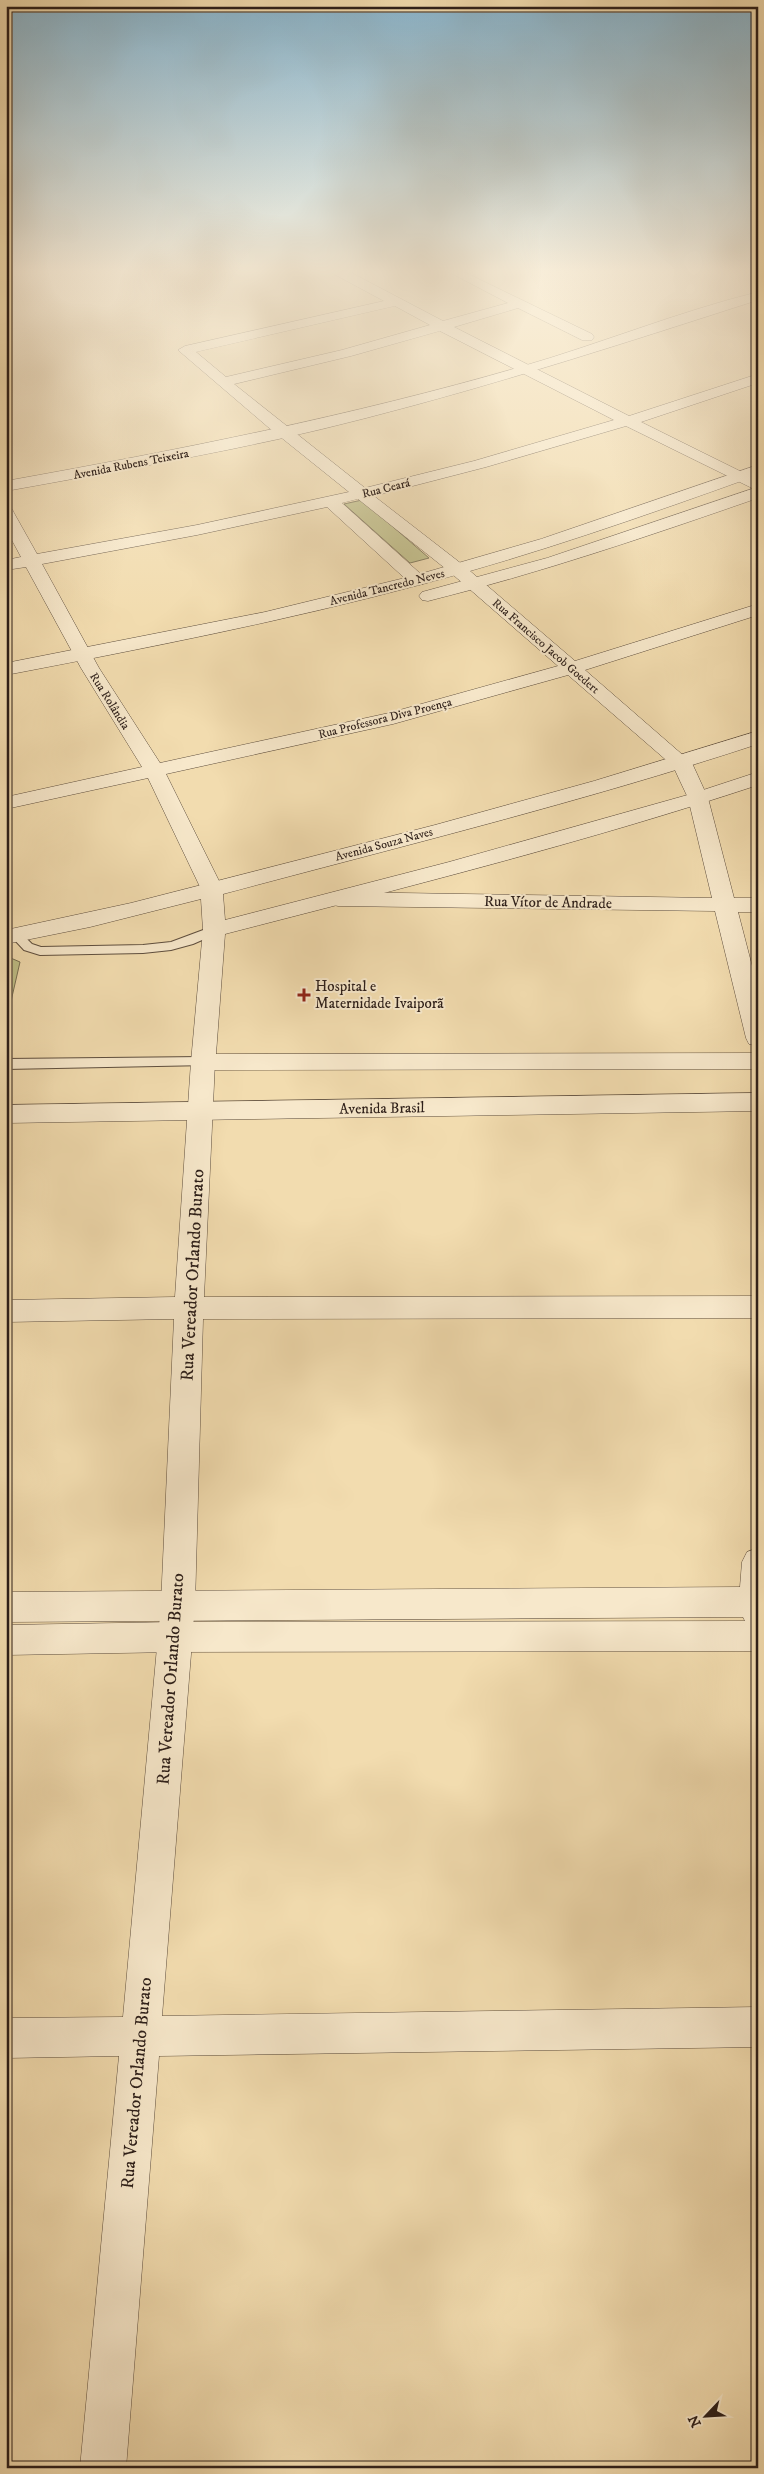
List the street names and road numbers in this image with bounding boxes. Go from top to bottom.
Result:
street label: Avenida Rubens Teixeira [72,446,191,483]
street label: Rua Ceará [361,475,413,502]
street label: Avenida Tancredo Neves [328,566,446,609]
street label: Rua Francisco Jacob Goedert [489,596,602,697]
street label: Rua Rolândia [86,670,133,733]
street label: Rua Professora Diva Proença [317,694,454,742]
street label: Avenida Souza Naves [334,824,435,865]
street label: Rua Vítor de Andrade [484,892,612,913]
street label: Avenida Brasil [339,1098,425,1119]
street label: Rua Vereador Orlando Burato [176,1168,210,1382]
street label: Rua Vereador Orlando Burato [153,1572,189,1786]
street label: Rua Vereador Orlando Burato [117,1976,157,2190]

